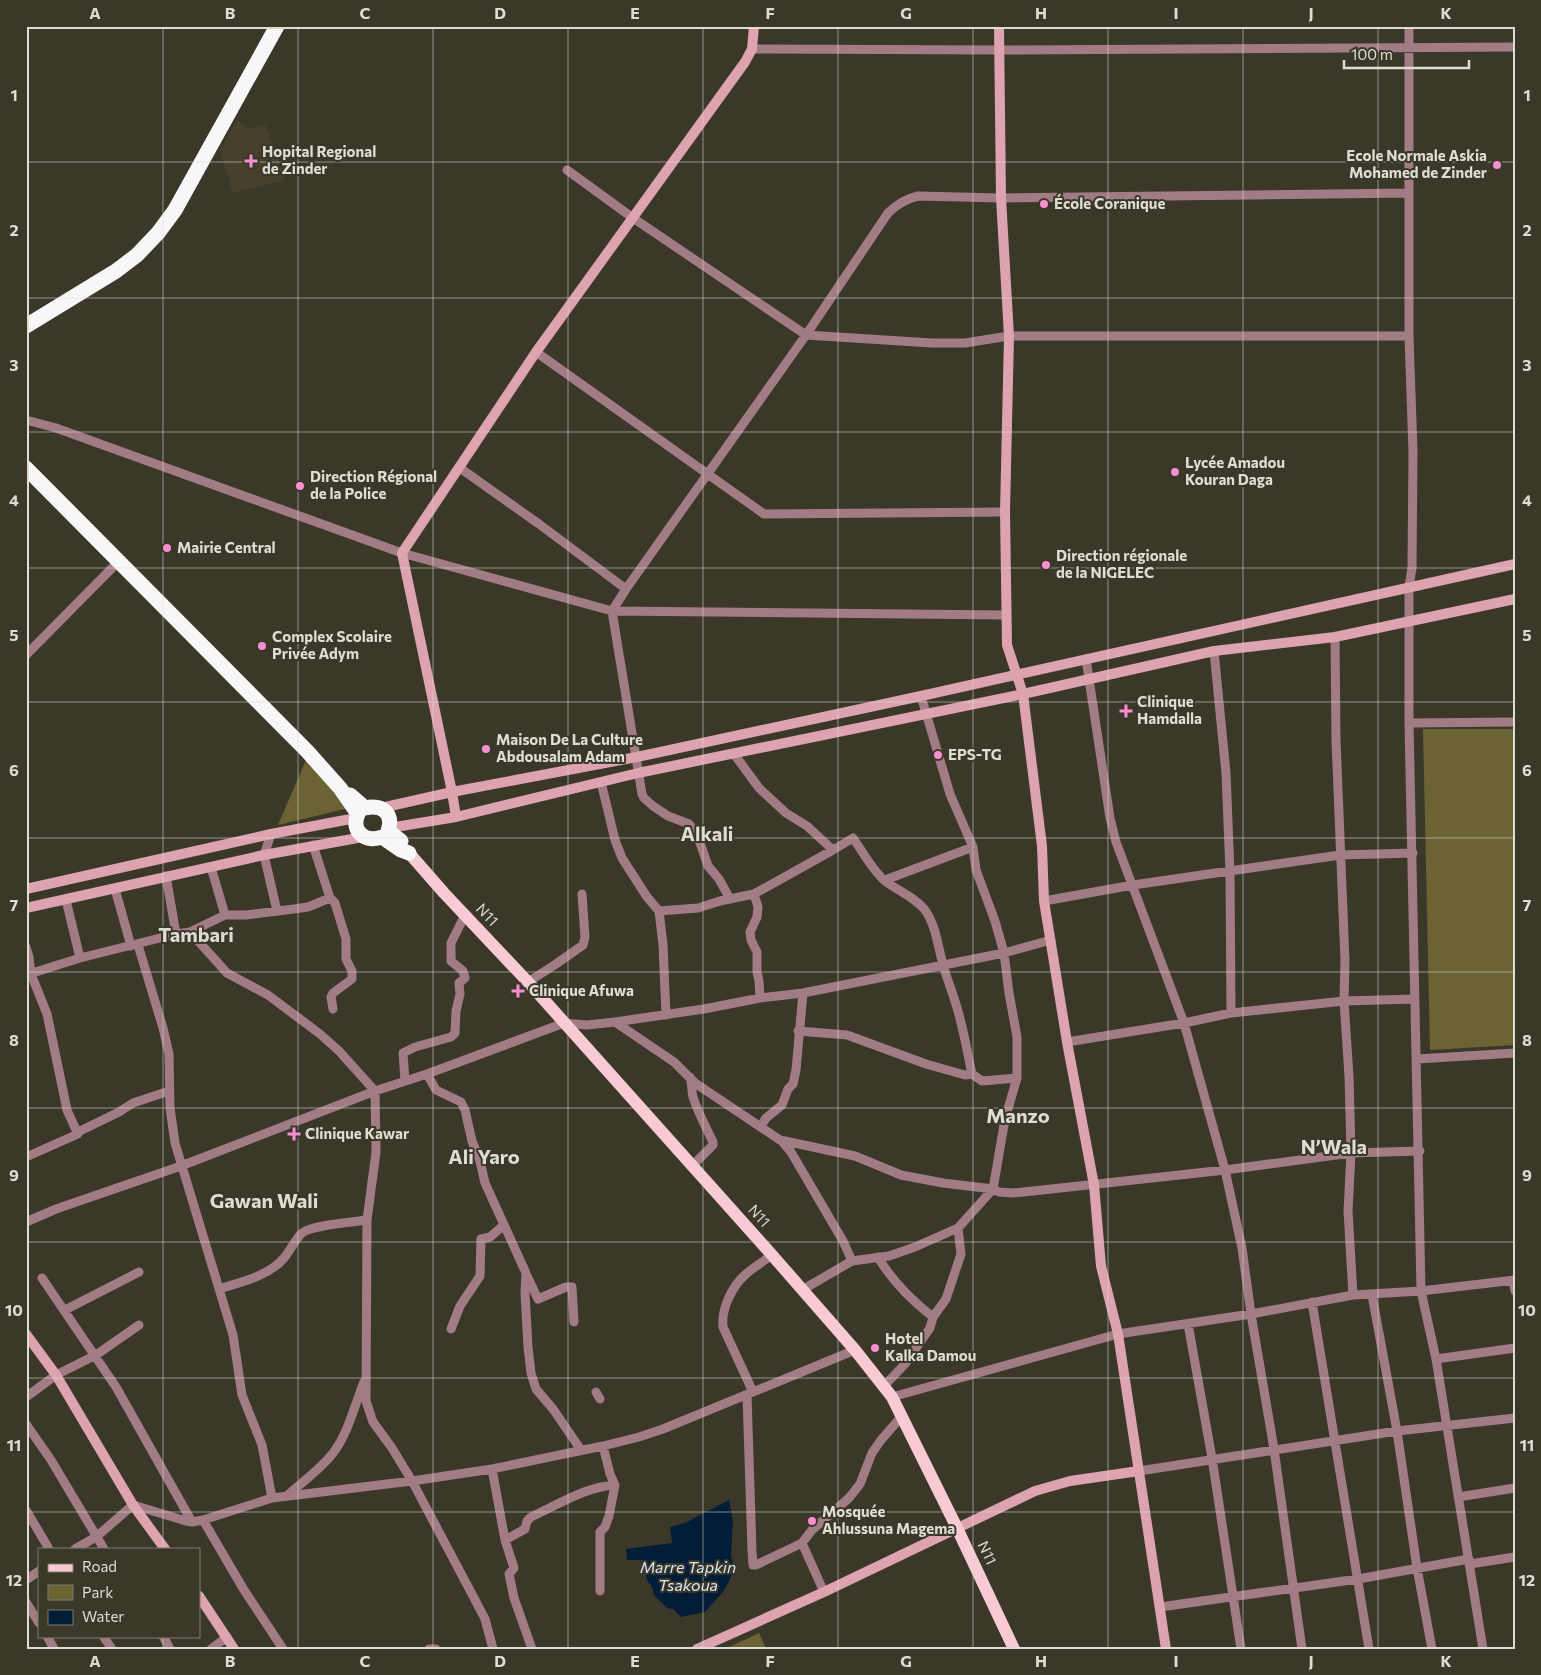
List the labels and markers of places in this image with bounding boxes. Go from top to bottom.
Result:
place label: Hopital Regional de Zinder [262,142,376,177]
place label: Ecole Normale Askia Mohamed de Zinder [1346,146,1487,181]
marker: Hopital Regional de Zinder [244,154,258,168]
marker: Ecole Normale Askia Mohamed de Zinder [1491,159,1503,171]
place label: École Coranique [1054,194,1165,212]
marker: École Coranique [1038,198,1050,210]
place label: Lycée Amadou Kouran Daga [1185,453,1285,488]
marker: Lycée Amadou Kouran Daga [1169,466,1181,478]
place label: Direction Régional de la Police [310,467,437,502]
marker: Direction Régional de la Police [294,480,306,492]
place label: Mairie Central [177,538,276,556]
marker: Mairie Central [161,542,173,554]
place label: Direction régionale de la NIGELEC [1056,546,1187,581]
marker: Direction régionale de la NIGELEC [1040,559,1052,571]
place label: Complex Scolaire Privée Adym [272,627,392,662]
marker: Complex Scolaire Privée Adym [256,640,268,652]
place label: Clinique Hamdalla [1137,692,1202,727]
marker: Clinique Hamdalla [1119,704,1133,718]
place label: Maison De La Culture Abdousalam Adam [496,730,643,765]
marker: Maison De La Culture Abdousalam Adam [480,743,492,755]
place label: EPS-TG [948,745,1002,763]
marker: EPS-TG [932,749,944,761]
place label: Clinique Afuwa [529,981,634,999]
marker: Clinique Afuwa [511,984,525,998]
place label: Clinique Kawar [305,1124,409,1142]
marker: Clinique Kawar [287,1127,301,1141]
place label: Hotel Kalka Damou [885,1329,976,1364]
marker: Hotel Kalka Damou [869,1342,881,1354]
place label: Mosquée Ahlussuna Magema [822,1502,955,1537]
marker: Mosquée Ahlussuna Magema [806,1515,818,1527]

